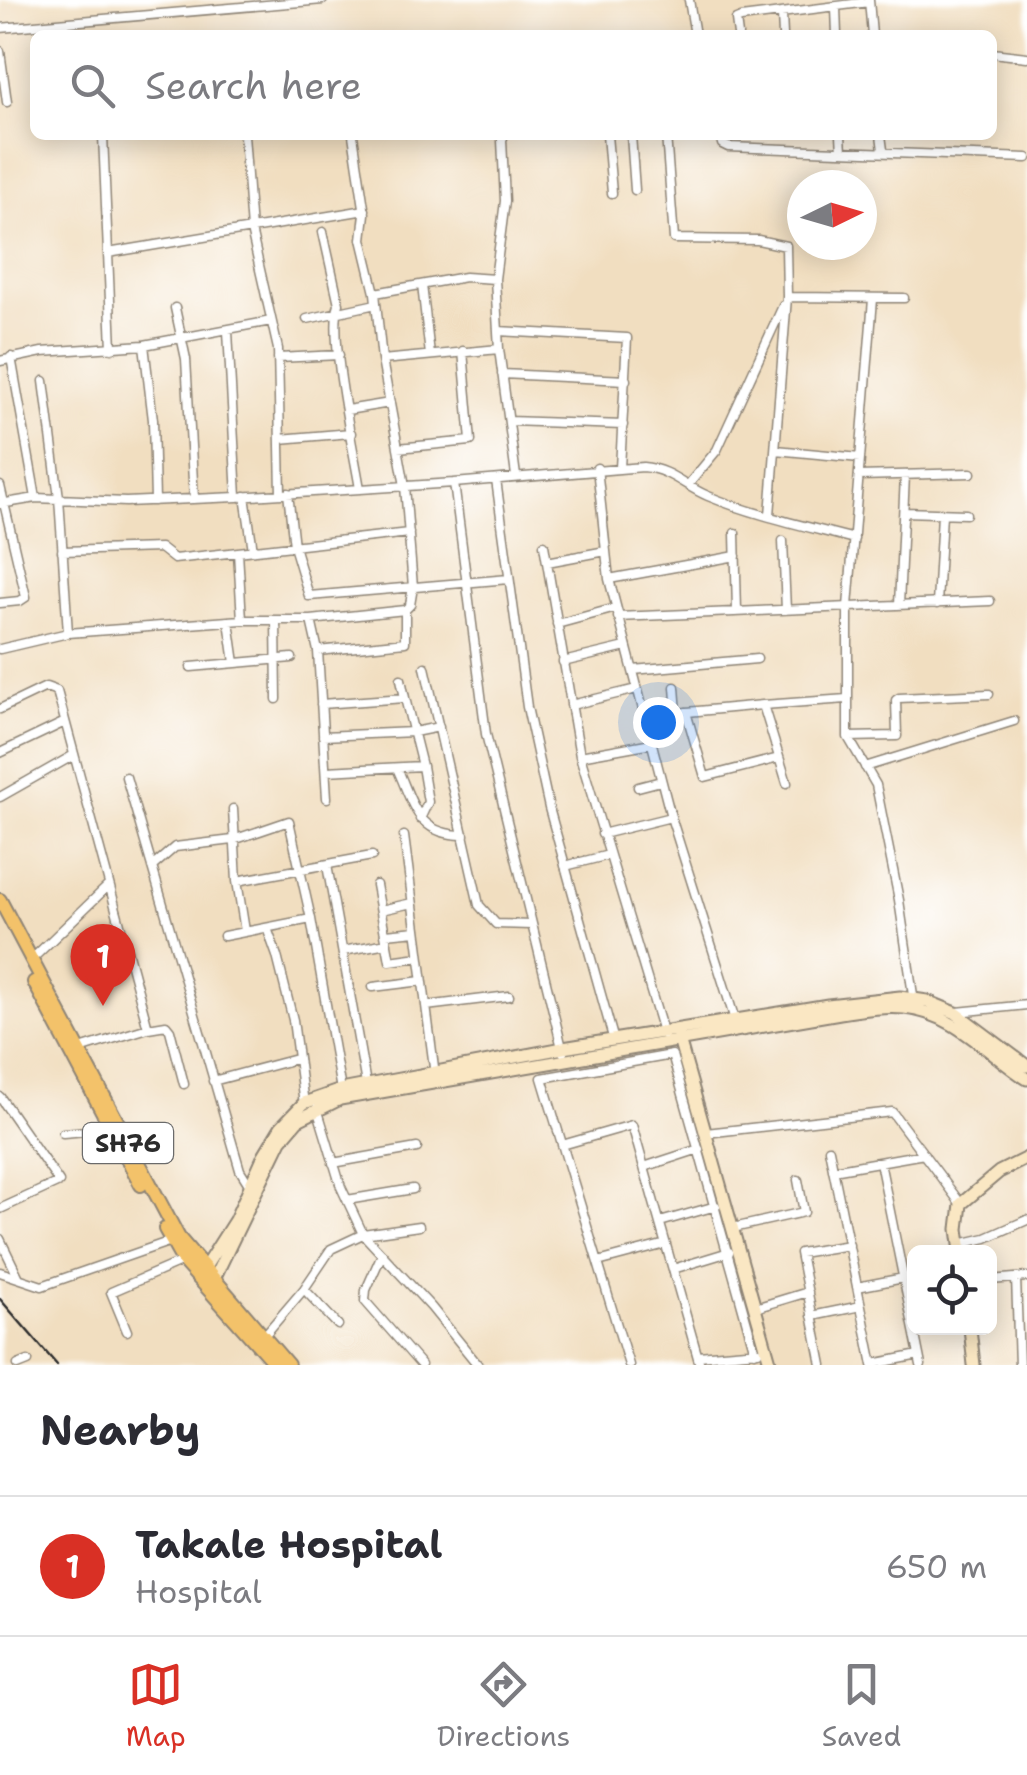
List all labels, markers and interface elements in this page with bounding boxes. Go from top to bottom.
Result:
search box [30,30,997,140]
icon: search [65,58,120,113]
text: Search here [145,60,362,111]
north arrow [787,170,877,260]
your location [633,697,684,748]
pin: 1 [70,924,136,1006]
road number: SH76 [83,1123,173,1163]
map controls [907,1245,997,1335]
button: locate [907,1245,997,1335]
text: Nearby [40,1402,200,1458]
text: Takale Hospital [135,1519,443,1570]
text: 1 [65,1545,80,1588]
text: 650 m [886,1545,987,1588]
text: Hospital [135,1570,262,1613]
tab: Map [126,1657,186,1755]
tab: Directions [437,1657,570,1755]
tab: Saved [822,1657,901,1755]

